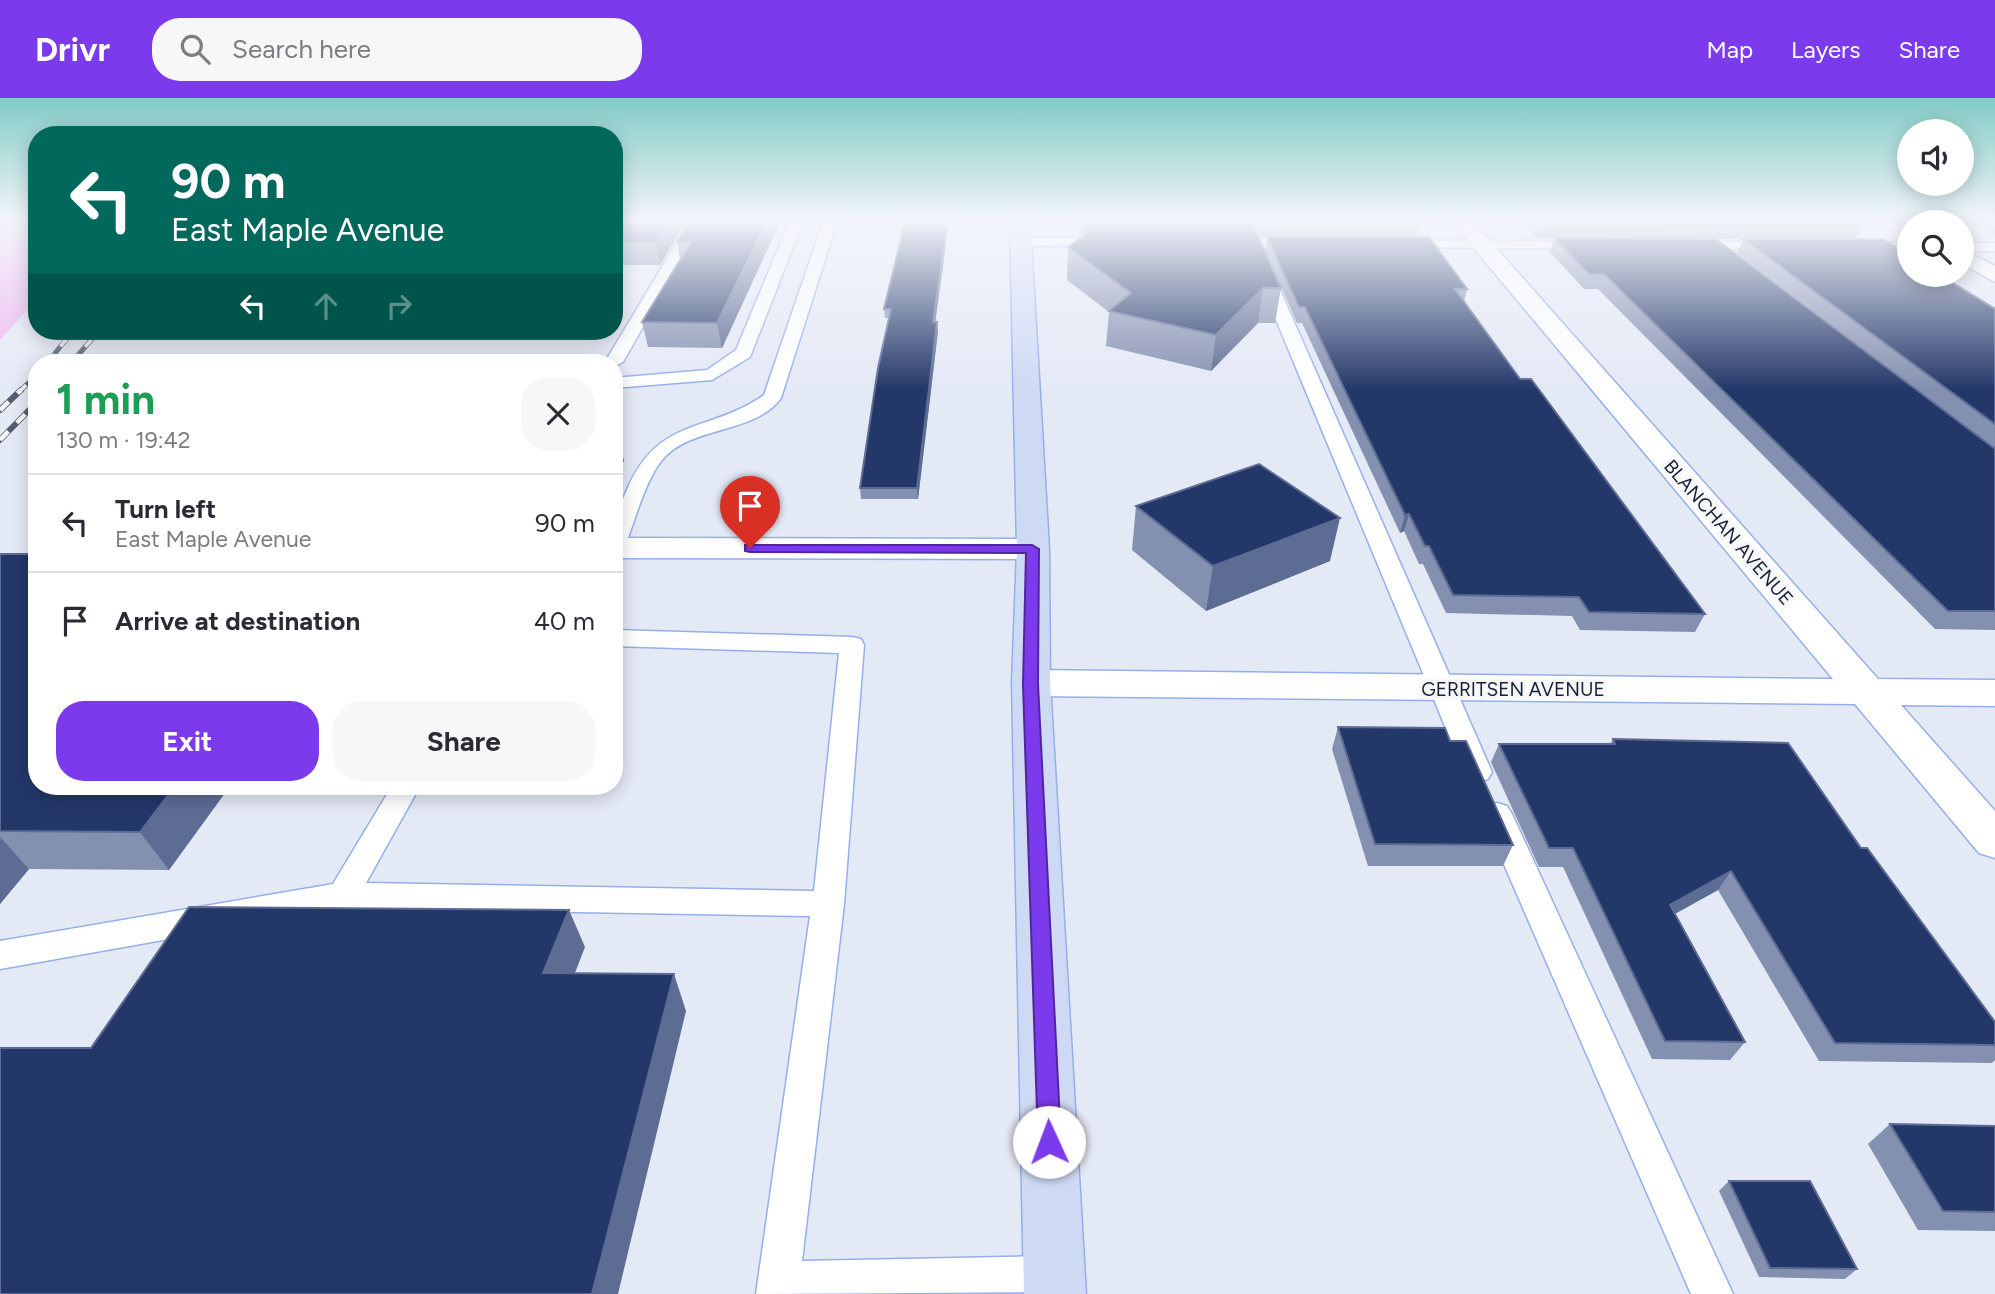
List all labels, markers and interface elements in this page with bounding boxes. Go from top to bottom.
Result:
search box [152,18,642,81]
text: Drivr [35,30,110,69]
icon: search [176,30,214,68]
text: Search here [232,33,371,65]
text: Map [1706,35,1753,64]
text: Layers [1791,35,1860,64]
text: Share [1898,35,1960,64]
map controls [1897,119,1974,287]
button: sound [1897,119,1974,196]
text: 90 m [171,151,286,210]
icon: left [56,154,147,245]
button: search [1897,210,1974,287]
text: East Maple Avenue [171,211,444,249]
icon: left [234,287,272,325]
icon: ahead [307,287,345,325]
icon: right [380,287,418,325]
text: 1 min [56,374,155,425]
button: close [521,377,595,451]
text: 130 m · 19:42 [56,426,191,454]
street label: BLANCHAN AVENUE [1659,455,1798,610]
pin [720,476,780,548]
icon: arrive [731,487,769,525]
text: Turn left [115,493,216,525]
icon: left [56,504,94,542]
text: 90 m [535,507,595,539]
text: East Maple Avenue [115,525,311,553]
icon: arrive [56,602,94,640]
text: Arrive at destination [115,605,360,637]
text: 40 m [534,605,595,637]
street label: GERRITSEN AVENUE [1421,678,1605,701]
button: Exit [56,701,319,781]
button: Share [333,701,595,781]
position arrow [1012,1105,1086,1179]

